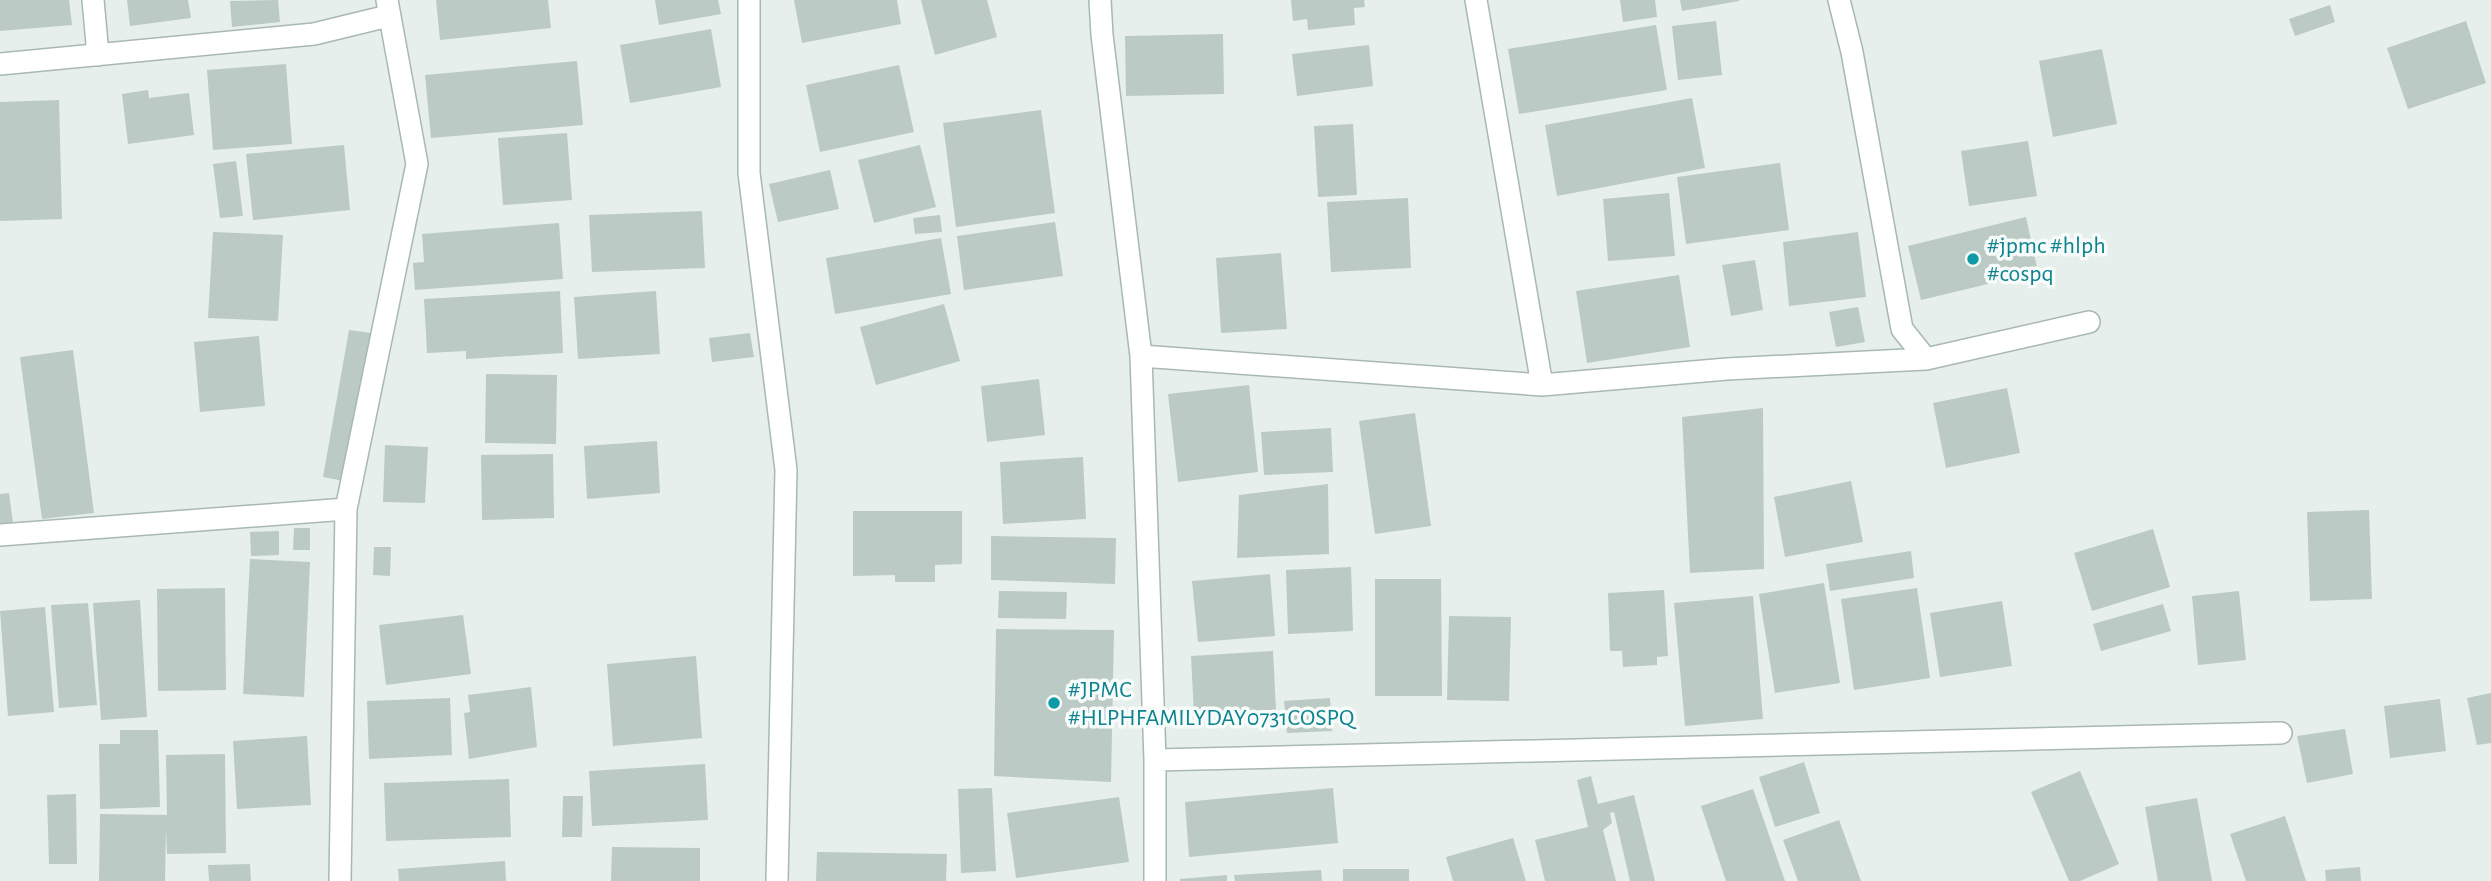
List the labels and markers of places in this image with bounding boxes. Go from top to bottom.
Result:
place label: #jpmc #hlph #cospq [1987,234,2106,286]
marker: #jpmc #hlph #cospq [1965,251,1981,267]
place label: #JPMC #HLPHFAMILYDAY0731COSPQ [1068,678,1357,730]
marker: #JPMC #HLPHFAMILYDAY0731COSPQ [1046,695,1062,711]

